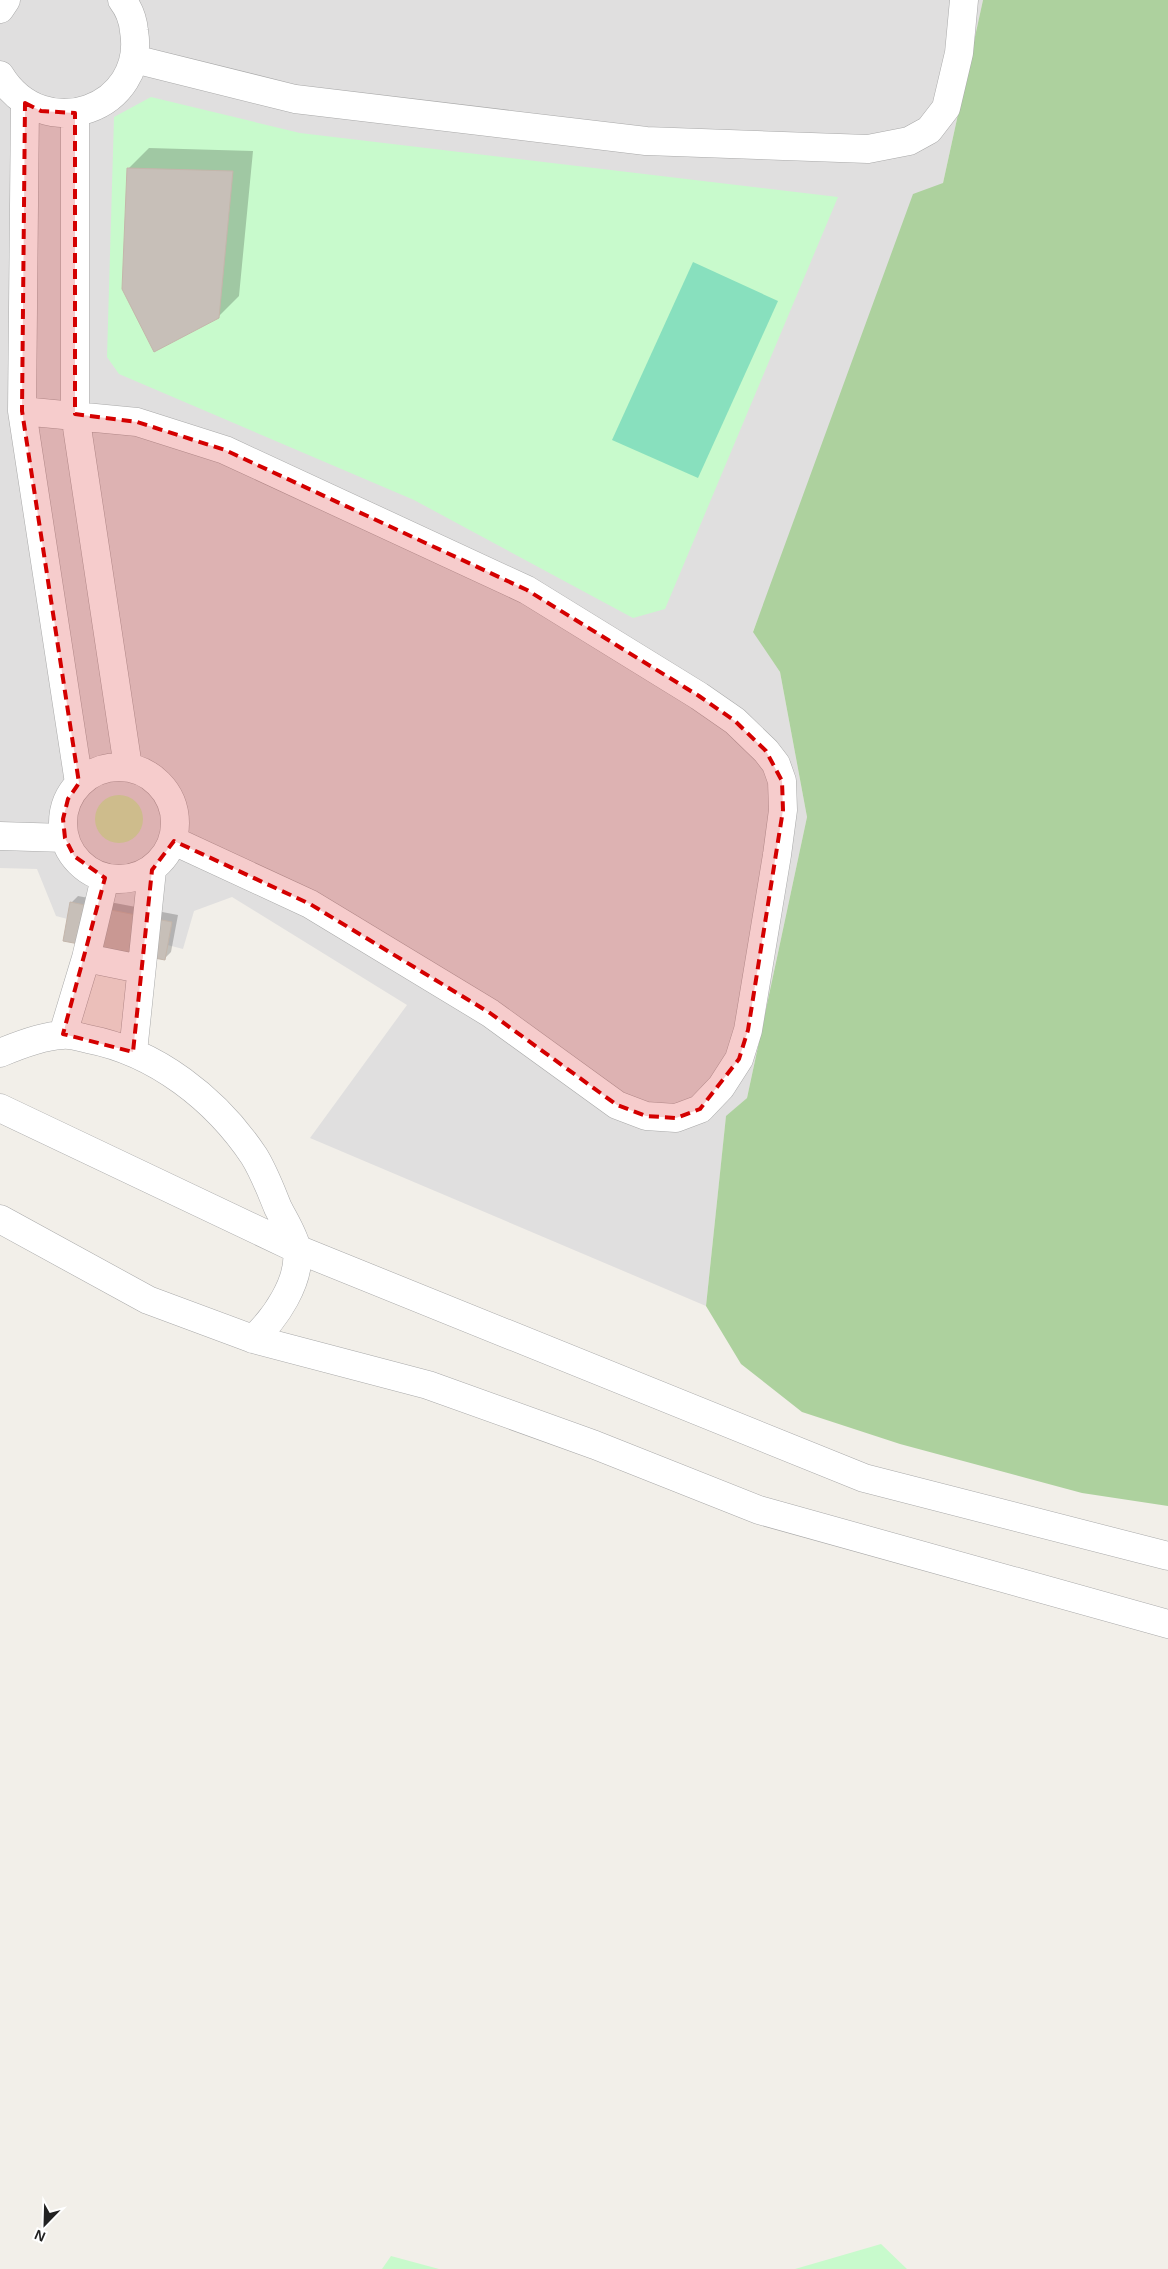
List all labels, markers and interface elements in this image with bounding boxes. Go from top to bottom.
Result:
north arrow [20,2199,70,2249]
text: N [32,2227,48,2245]

